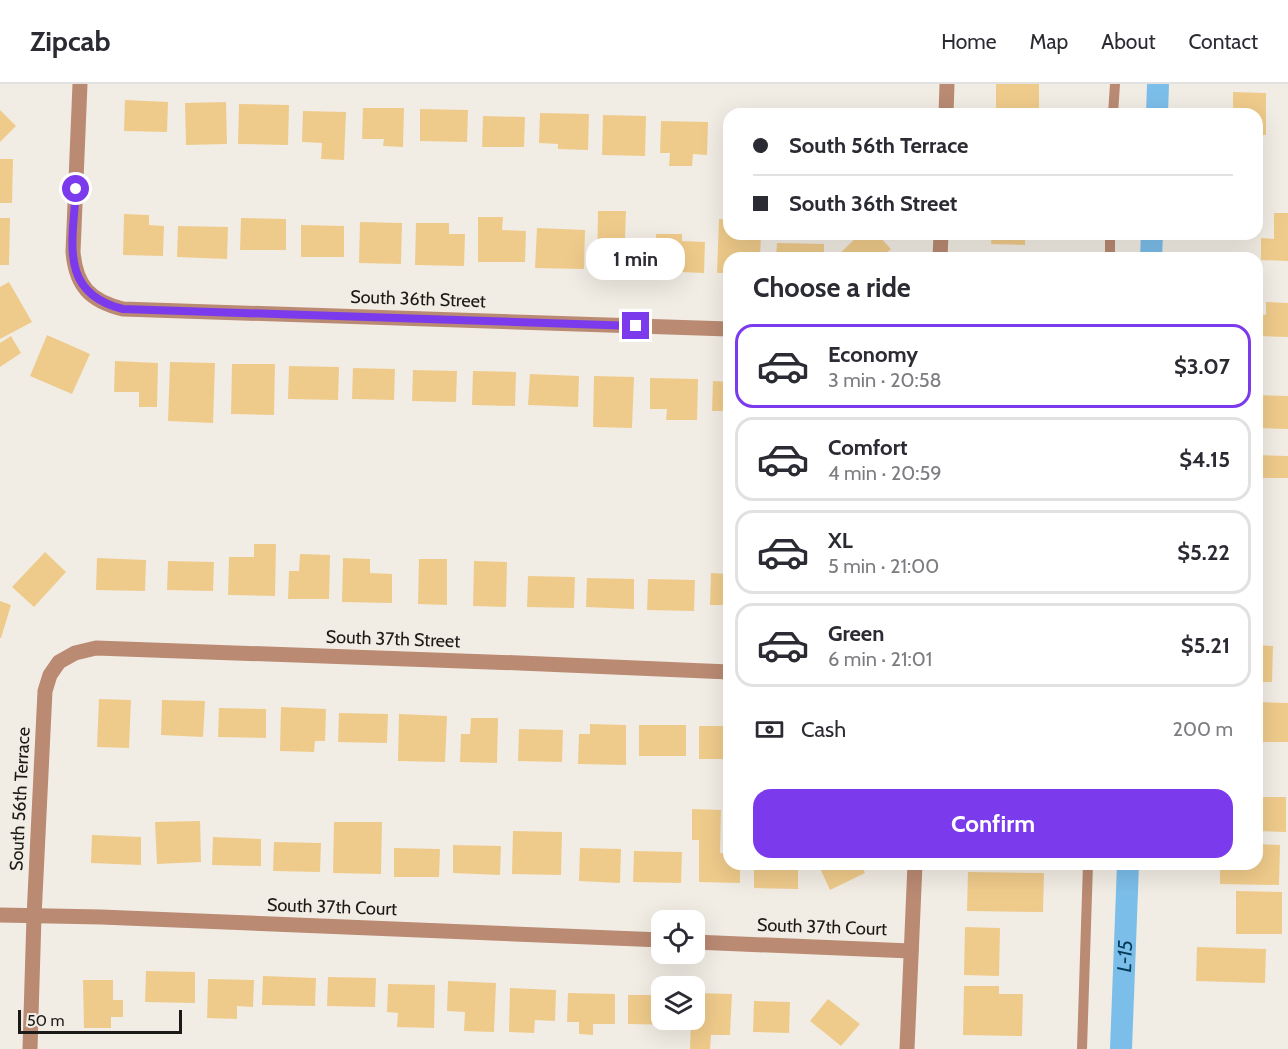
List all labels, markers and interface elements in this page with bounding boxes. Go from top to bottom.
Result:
text: Zipcab [30,24,111,58]
text: Home [941,29,997,54]
text: Map [1030,29,1068,54]
text: About [1101,29,1155,54]
text: Contact [1188,29,1258,54]
text: South 56th Terrace [789,132,968,159]
route start [62,175,89,202]
text: South 36th Street [789,190,957,217]
callout: 1 min [586,239,686,281]
text: 1 min [613,247,658,271]
text: Choose a ride [753,271,911,304]
street label: South 36th Street [350,286,486,312]
route end [622,312,649,339]
icon: car [756,339,810,393]
text: Economy [828,341,918,368]
text: $3.07 [1174,353,1230,380]
text: 3 min · 20:58 [828,368,942,392]
icon: car [756,432,810,486]
text: Comfort [828,434,907,461]
text: $4.15 [1179,446,1230,473]
text: 4 min · 20:59 [828,461,942,485]
icon: car [756,525,810,579]
text: XL [828,527,853,554]
text: $5.22 [1177,539,1230,566]
text: 5 min · 21:00 [828,554,939,578]
icon: car [756,618,810,672]
text: Green [828,620,884,647]
street label: South 37th Street [325,626,461,652]
text: $5.21 [1181,632,1230,659]
text: 6 min · 21:01 [828,647,932,671]
icon: cash [753,713,786,746]
text: Cash [801,716,846,743]
text: 200 m [1173,717,1233,741]
street label: South 56th Terrace [5,726,35,872]
button: Confirm [753,789,1233,858]
street label: South 37th Court [266,894,398,920]
map controls [651,910,705,1030]
button: locate [651,910,705,964]
street label: South 37th Court [756,914,888,940]
water label: L-15 [1112,939,1137,973]
button: layers [651,976,705,1030]
scale bar [18,1007,182,1034]
text: 50 m [27,1011,64,1030]

